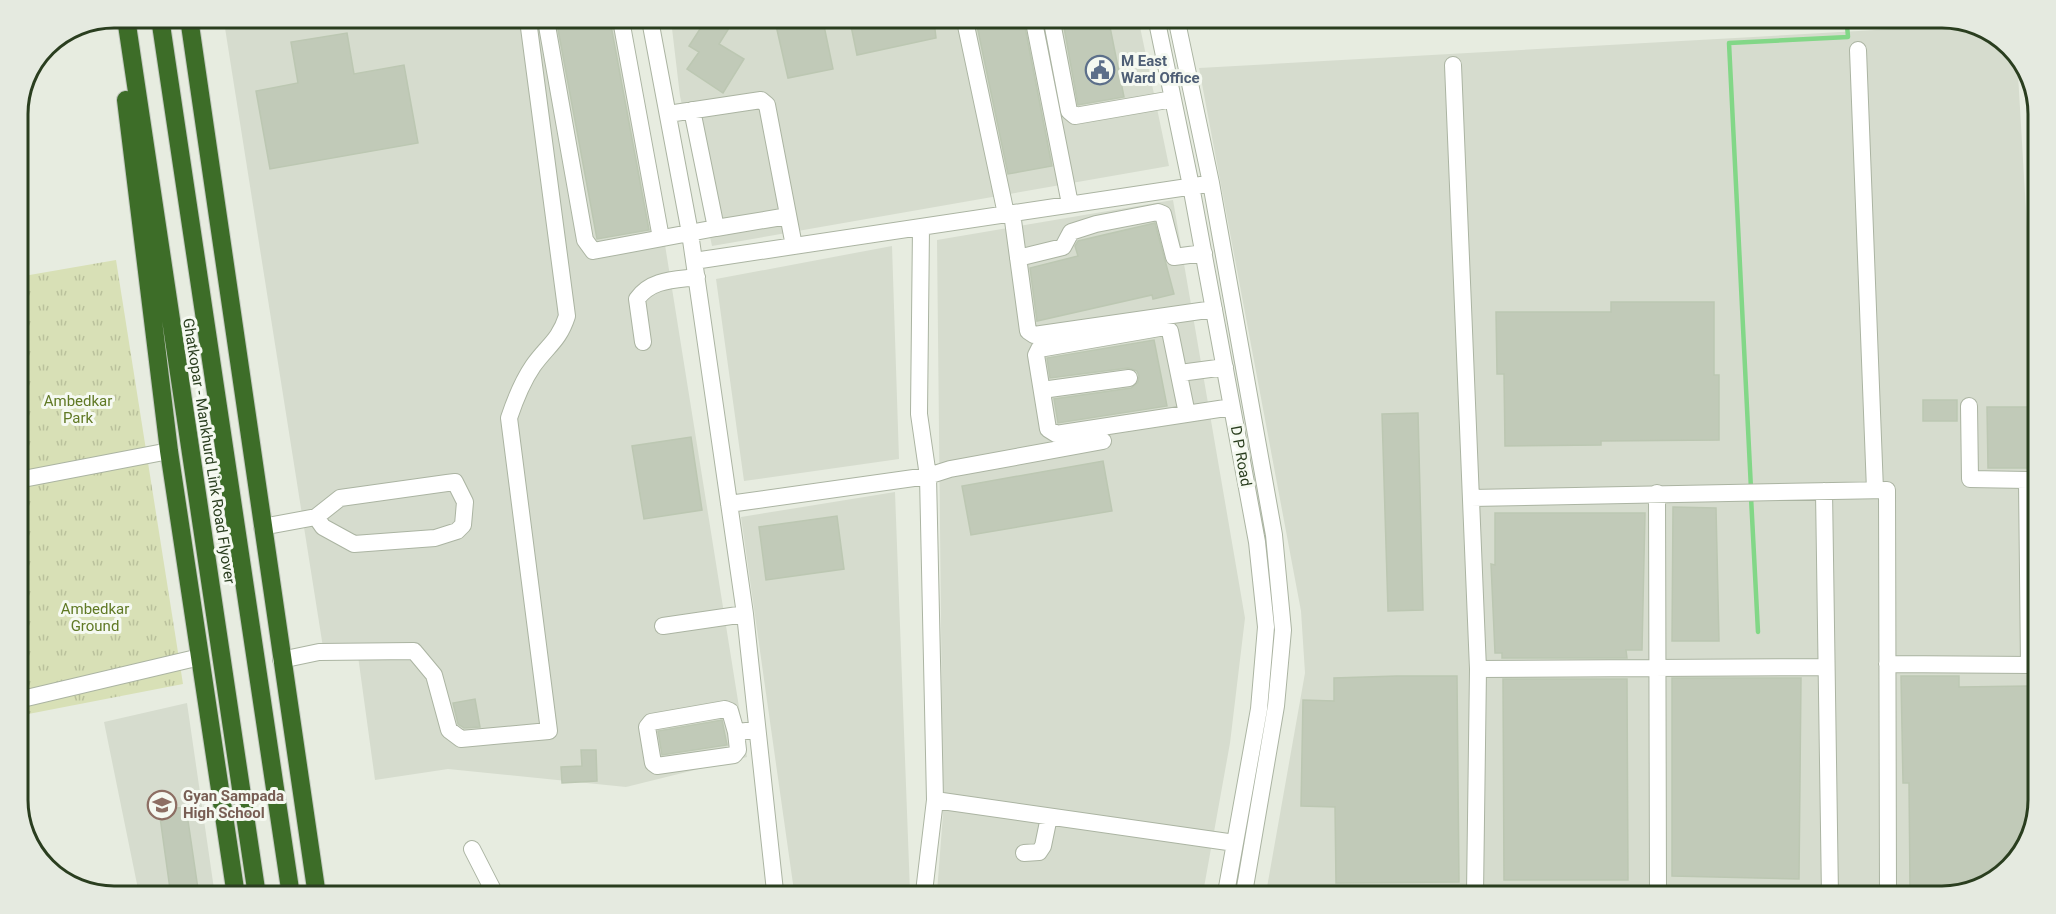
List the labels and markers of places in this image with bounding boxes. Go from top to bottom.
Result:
place label: M East Ward Office [1121,52,1200,87]
public building icon: M East Ward Office [1084,54,1116,86]
place label: Gyan Sampada High School [183,787,284,822]
school or university icon: Gyan Sampada High School [146,789,178,821]

